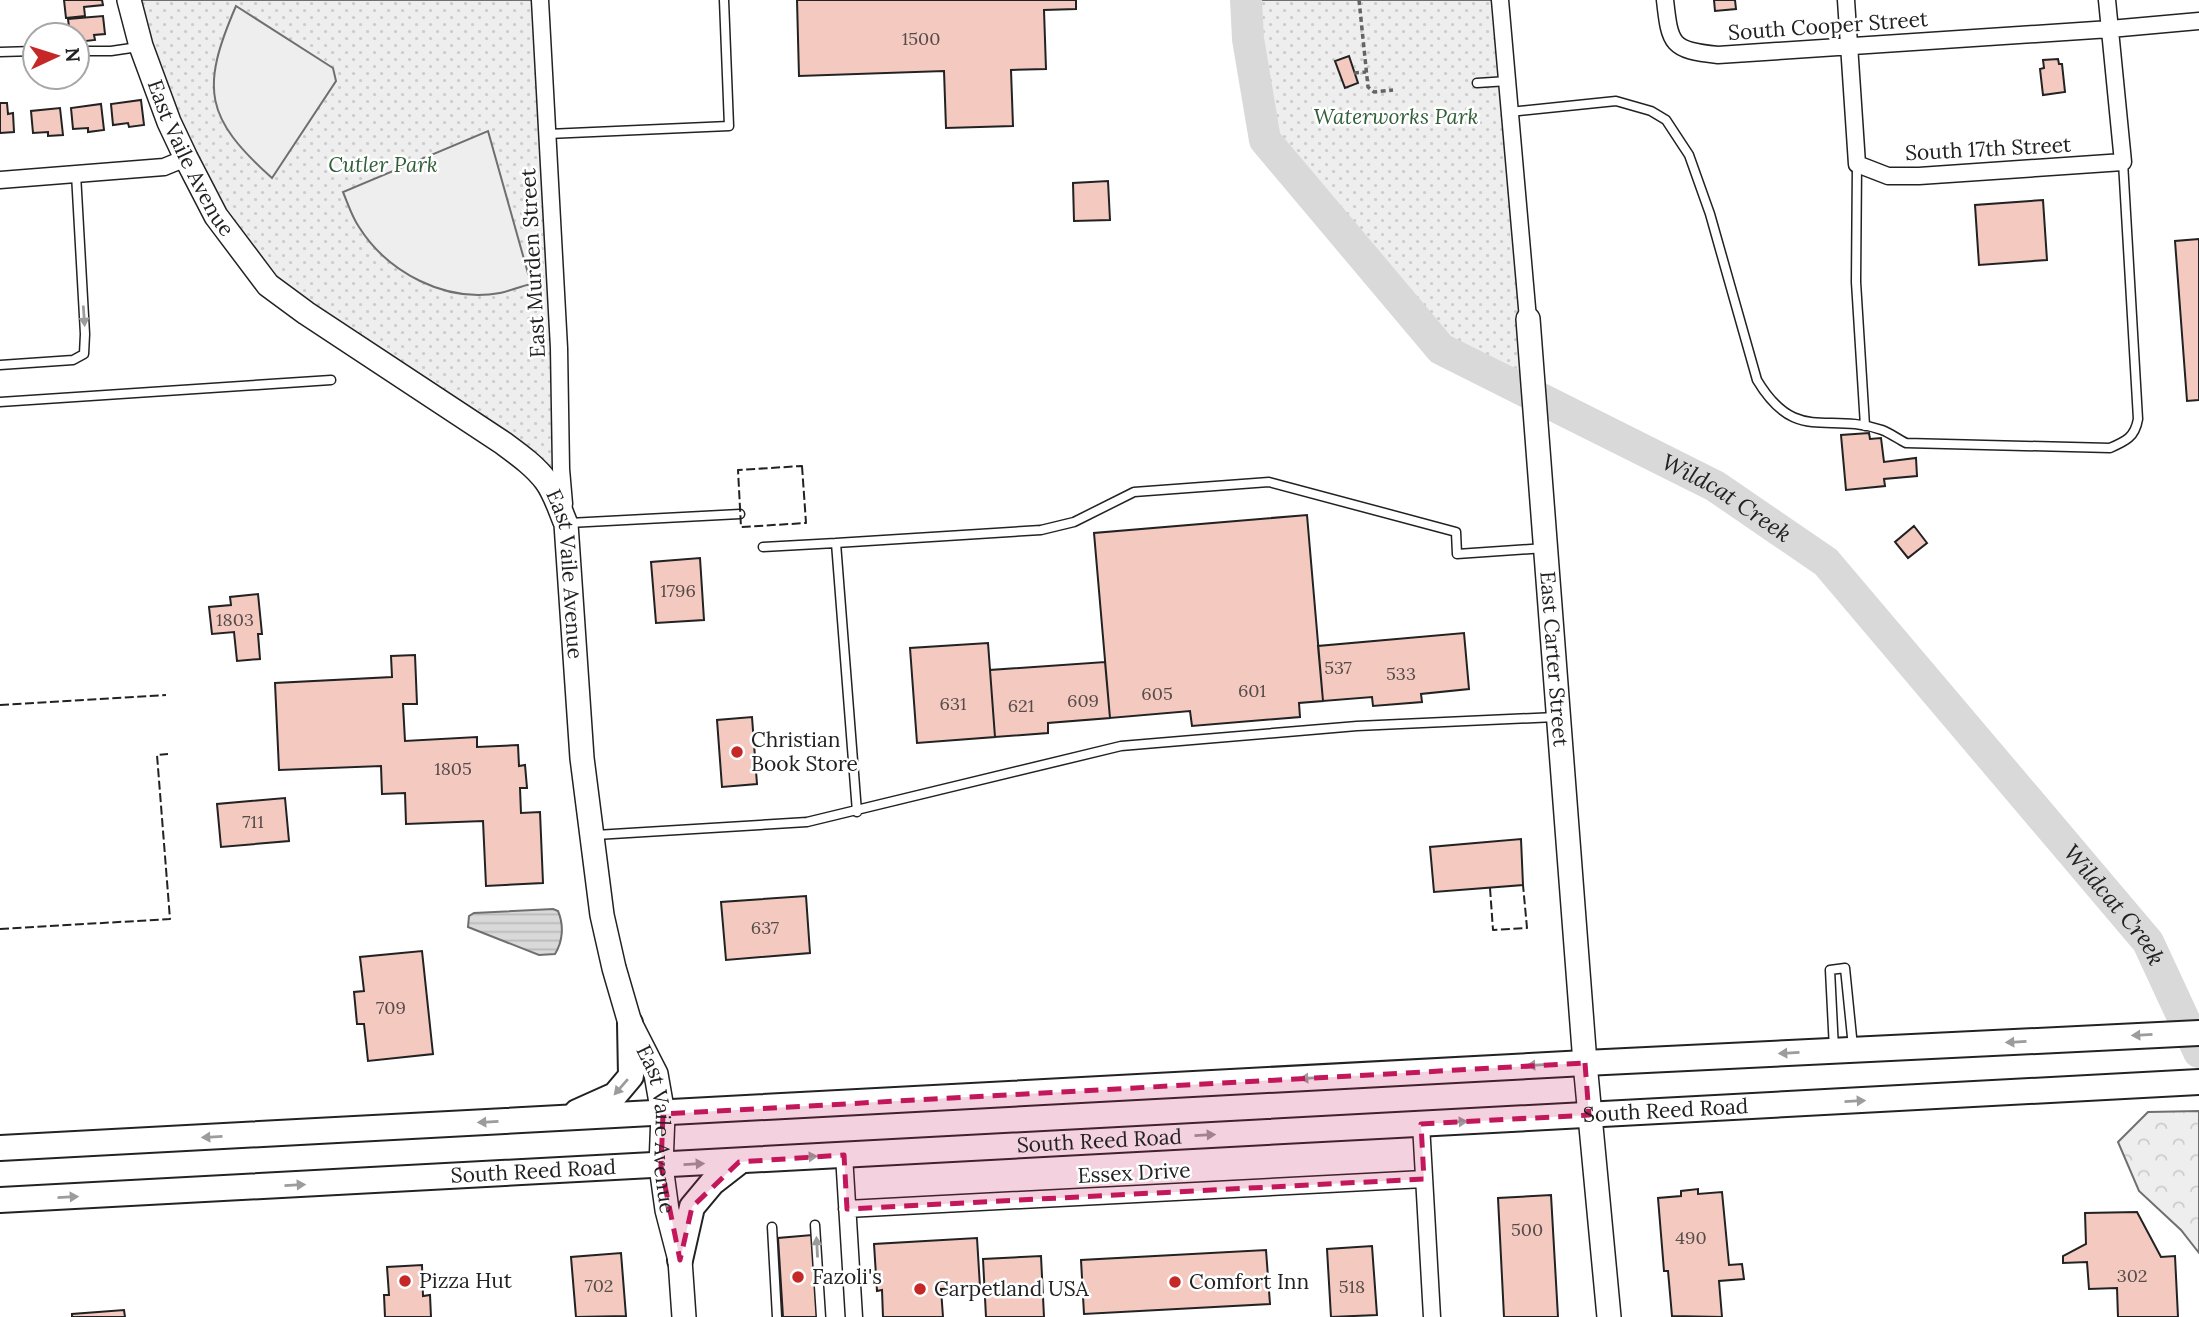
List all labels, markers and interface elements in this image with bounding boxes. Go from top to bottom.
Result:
street label: South Cooper Street [1727,5,1930,46]
north arrow [21,21,91,91]
house number: 1500 [902,27,940,50]
text: N [60,47,85,63]
street label: East Vaile Avenue [142,76,240,241]
park label: Waterworks Park [1314,103,1479,130]
street label: South 17th Street [1904,131,2072,166]
park label: Cutler Park [328,151,438,178]
street label: East Murden Street [514,167,551,358]
one-way arrow [79,305,90,327]
water label: Wildcat Creek [1657,447,1797,548]
street label: East Vaile Avenue [540,485,589,660]
street label: East Carter Street [1534,570,1575,749]
house number: 1796 [660,579,696,602]
house number: 1803 [216,608,254,631]
house number: 537 [1324,656,1352,679]
house number: 533 [1386,662,1416,685]
house number: 601 [1238,679,1266,702]
house number: 605 [1141,682,1173,705]
house number: 609 [1067,689,1099,712]
house number: 631 [940,692,966,715]
house number: 621 [1008,694,1034,717]
place label: Christian Book Store [751,726,858,777]
marker: Christian Book Store [729,744,745,760]
house number: 1805 [434,757,472,780]
house number: 711 [242,810,264,833]
water label: Wildcat Creek [2058,838,2172,970]
house number: 637 [751,916,779,939]
house number: 709 [376,996,406,1019]
one-way arrow [2130,1030,2152,1041]
one-way arrow [2005,1036,2027,1047]
street label: East Vaile Avenue [630,1040,681,1215]
one-way arrow [1778,1047,1800,1058]
one-way arrow [1526,1060,1548,1071]
one-way arrow [1299,1073,1321,1084]
one-way arrow [613,1078,629,1096]
street label: South Reed Road [1582,1092,1749,1128]
one-way arrow [1845,1095,1867,1106]
one-way arrow [1446,1116,1468,1127]
one-way arrow [477,1117,499,1128]
street label: South Reed Road [1016,1123,1183,1158]
one-way arrow [1194,1130,1216,1141]
one-way arrow [201,1132,223,1143]
one-way arrow [796,1151,818,1162]
street label: South Reed Road [450,1153,617,1189]
street label: Essex Drive [1077,1156,1191,1189]
one-way arrow [683,1158,705,1169]
one-way arrow [285,1179,307,1190]
one-way arrow [57,1191,79,1202]
house number: 500 [1511,1218,1543,1241]
house number: 490 [1675,1226,1707,1249]
one-way arrow [811,1235,822,1257]
place label: Fazoli's [812,1263,882,1290]
house number: 302 [2117,1264,2147,1287]
place label: Pizza Hut [419,1267,513,1294]
place label: Comfort Inn [1189,1268,1310,1295]
marker: Fazoli's [790,1269,806,1285]
marker: Pizza Hut [397,1273,413,1289]
house number: 702 [584,1274,614,1297]
marker: Comfort Inn [1167,1274,1183,1290]
place label: Carpetland USA [934,1275,1090,1302]
house number: 518 [1339,1275,1365,1298]
marker: Carpetland USA [912,1281,928,1297]

